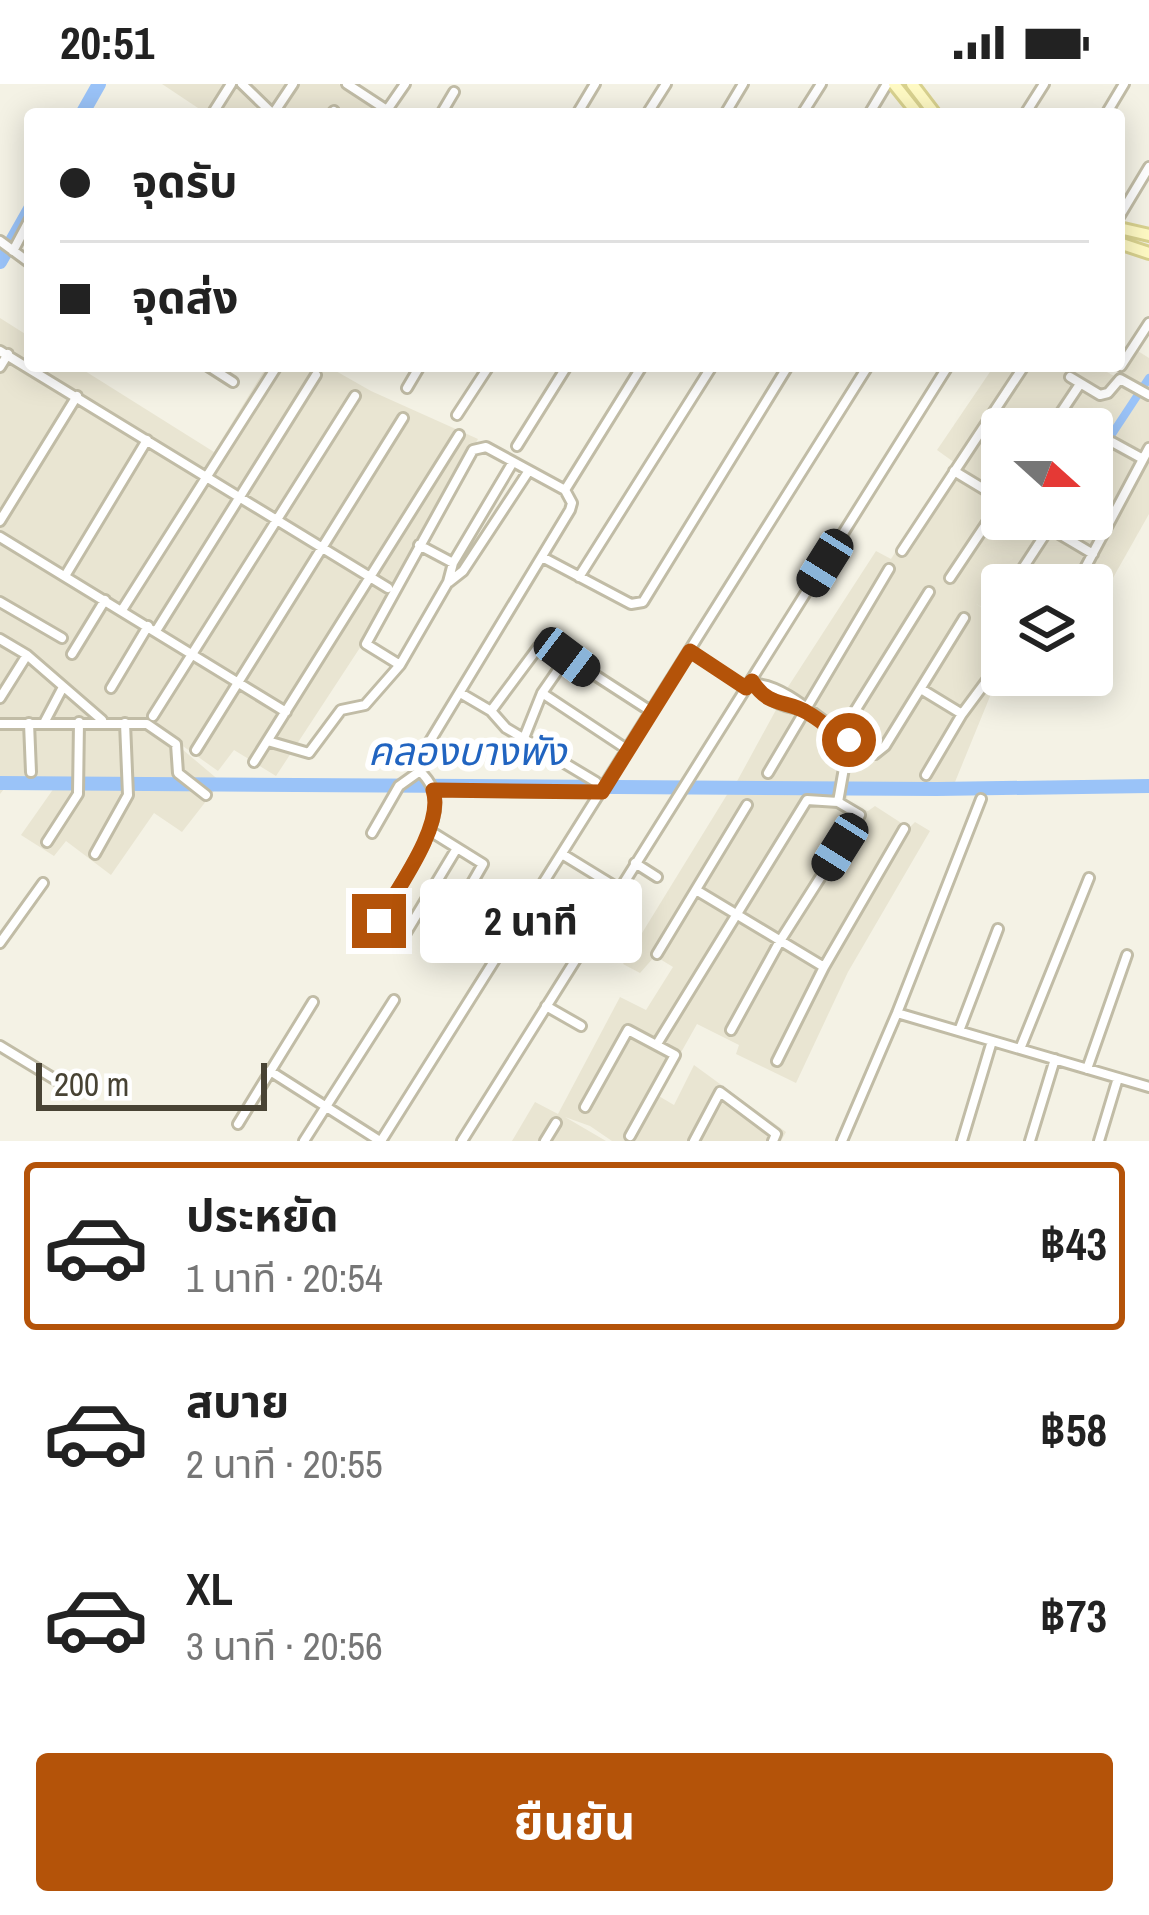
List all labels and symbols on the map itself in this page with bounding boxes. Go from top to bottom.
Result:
north arrow [981,408,1113,540]
car [791,523,859,603]
car [527,621,607,693]
route start [822,713,876,767]
water label: คลองบางพัง [368,725,568,777]
car [806,807,874,887]
callout: 2 นาที [421,879,643,963]
route end [352,894,406,948]
scale bar [36,1057,267,1110]

